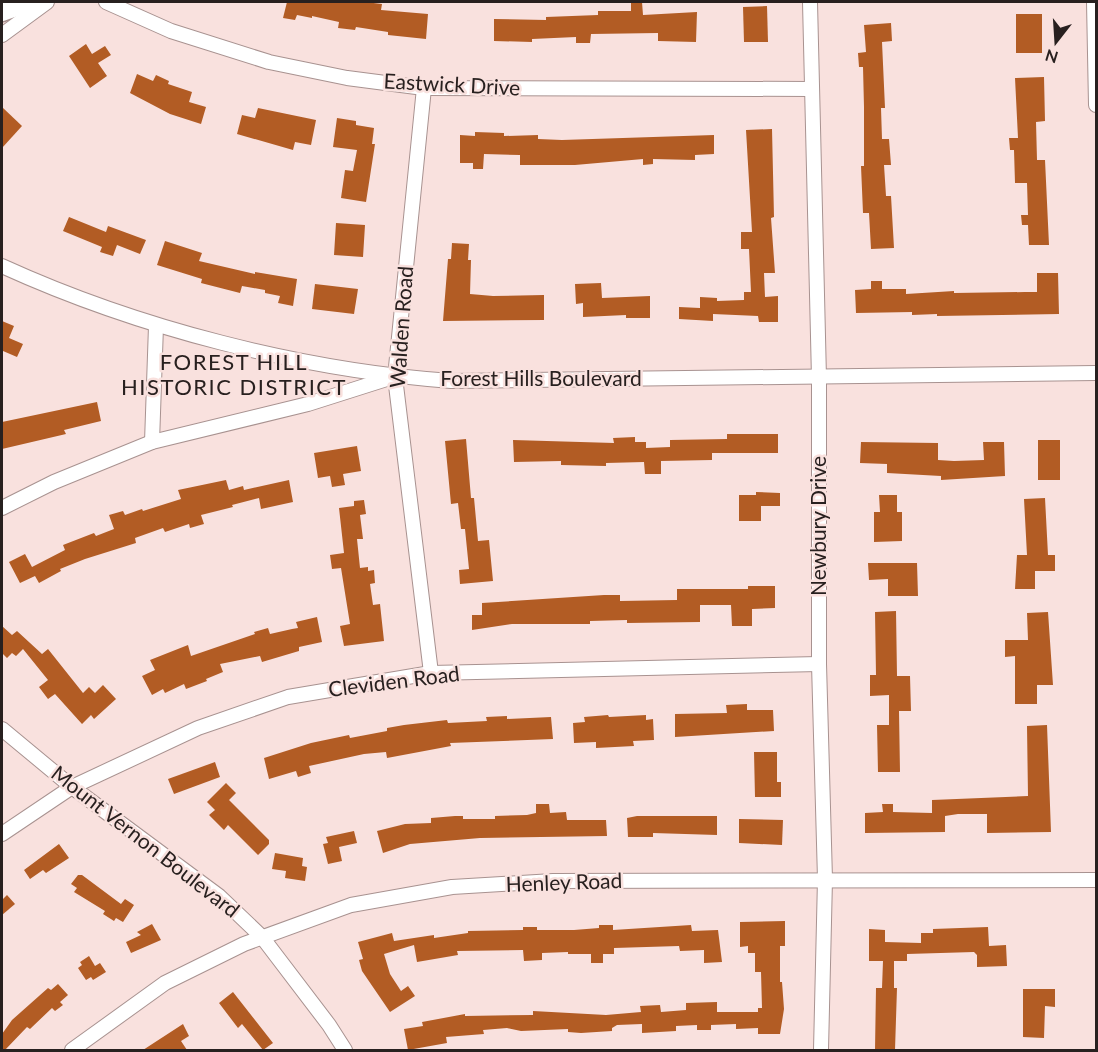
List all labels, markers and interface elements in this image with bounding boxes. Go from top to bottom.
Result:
north arrow [1026,12,1086,72]
text: N [1043,46,1060,68]
street label: Eastwick Drive [383,67,521,100]
street label: Walden Road [384,265,417,389]
district label: FOREST HILL HISTORIC DISTRICT [121,348,347,400]
street label: Forest Hills Boulevard [440,365,642,390]
street label: Newbury Drive [805,456,830,596]
street label: Cleviden Road [327,660,461,701]
street label: Mount Vernon Boulevard [47,760,245,922]
street label: Henley Road [505,867,623,896]

